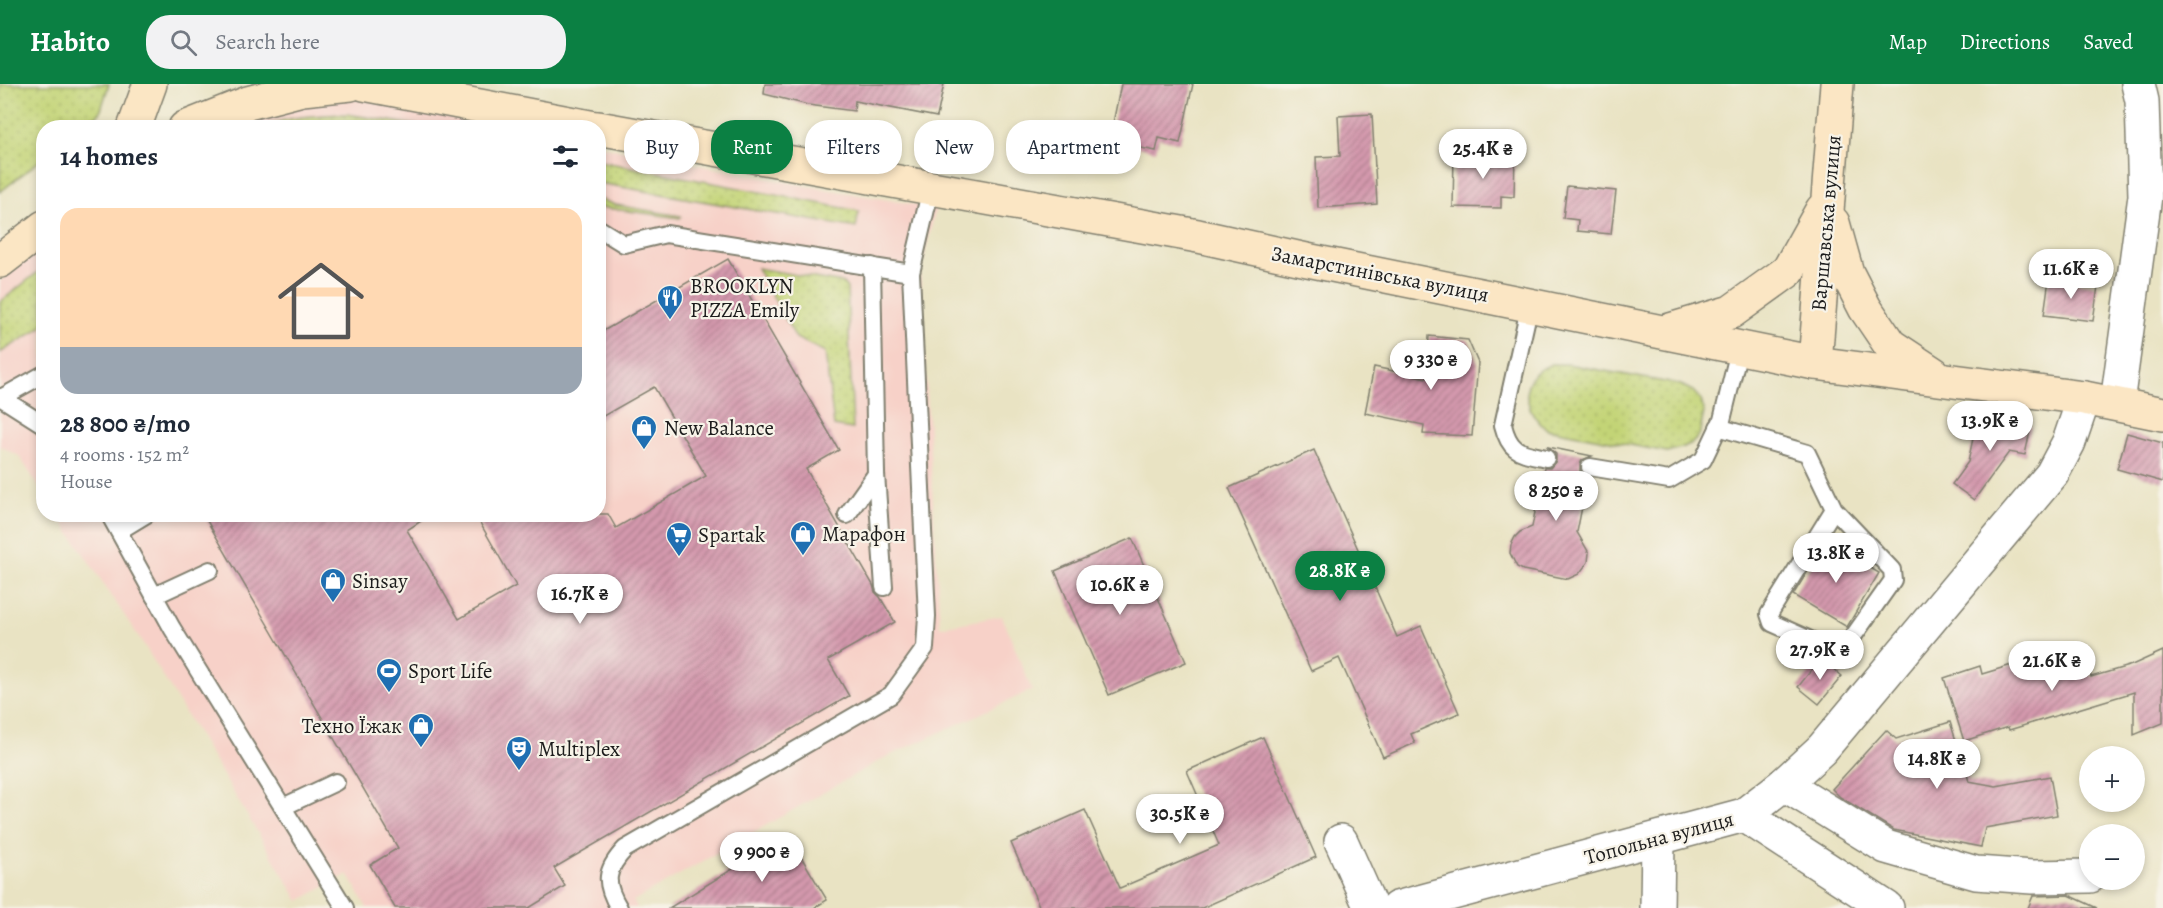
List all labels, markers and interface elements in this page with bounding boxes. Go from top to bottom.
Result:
search box [146,15,566,69]
text: Habito [30,23,110,61]
icon: search [167,26,200,59]
text: Search here [215,27,320,57]
text: Map [1889,28,1927,56]
text: Directions [1960,28,2050,56]
text: Saved [2083,28,2133,56]
chip: Buy [624,120,699,174]
chip: Rent [711,120,793,174]
chip: Filters [805,120,902,174]
chip: New [914,120,994,174]
chip: Apartment [1006,120,1141,174]
pin: 25.4K ₴ [1428,129,1538,180]
street label: Варшавська вулиця [1804,134,1848,312]
text: 25.4K ₴ [1453,135,1513,162]
text: 14 homes [60,139,158,174]
icon: filters [549,140,582,173]
street label: Замарстинівська вулиця [1269,239,1491,309]
icon: home [267,247,375,355]
pin: 11.6K ₴ [2016,249,2126,300]
text: 11.6K ₴ [2043,255,2099,282]
place label: BROOKLYN PIZZA Emily [690,272,800,324]
restaurant icon: BROOKLYN PIZZA Emily [655,283,685,321]
pin: 9 330 ₴ [1376,340,1486,391]
text: 9 330 ₴ [1404,346,1458,373]
pin: 13.9K ₴ [1935,401,2045,452]
text: 28 800 ₴/mo [60,406,190,441]
text: 13.9K ₴ [1961,407,2019,434]
shop icon: New Balance [629,413,659,451]
place label: New Balance [664,414,774,442]
text: 4 rooms · 152 m² [60,441,189,468]
text: House [60,468,112,495]
pin: 8 250 ₴ [1501,471,1611,522]
text: 8 250 ₴ [1528,477,1584,504]
shop icon: Марафон [788,519,818,557]
supermarket icon: Spartak [664,520,694,558]
place label: Марафон [822,520,906,548]
place label: Spartak [698,521,766,549]
pin: 13.8K ₴ [1781,533,1891,584]
text: 13.8K ₴ [1807,539,1865,566]
pin: 28.8K ₴ [1285,551,1395,602]
text: 28.8K ₴ [1309,557,1371,584]
pin: 10.6K ₴ [1065,565,1175,616]
shop icon: Sinsay [318,566,348,604]
place label: Sinsay [352,567,408,595]
text: 10.6K ₴ [1090,571,1150,598]
pin: 16.7K ₴ [525,574,635,625]
text: 16.7K ₴ [551,580,609,607]
pin: 27.9K ₴ [1765,630,1875,681]
text: 27.9K ₴ [1790,636,1850,663]
pin: 21.6K ₴ [1997,641,2107,692]
text: 21.6K ₴ [2022,647,2082,674]
sports icon: Sport Life [374,656,404,694]
place label: Sport Life [408,657,492,685]
shop icon: Техно Їжак [406,711,436,749]
place label: Техно Їжак [302,712,402,740]
theatre icon: Multiplex [504,734,534,772]
place label: Multiplex [538,735,620,763]
pin: 14.8K ₴ [1882,739,1992,790]
text: 14.8K ₴ [1907,745,1967,772]
map controls [2079,746,2145,890]
button: + [2079,746,2145,812]
pin: 30.5K ₴ [1125,794,1235,845]
text: 30.5K ₴ [1150,800,1210,827]
street label: Топольна вулиця [1581,805,1737,871]
button: − [2079,824,2145,890]
pin: 9 900 ₴ [707,832,817,883]
text: 9 900 ₴ [734,838,790,865]

